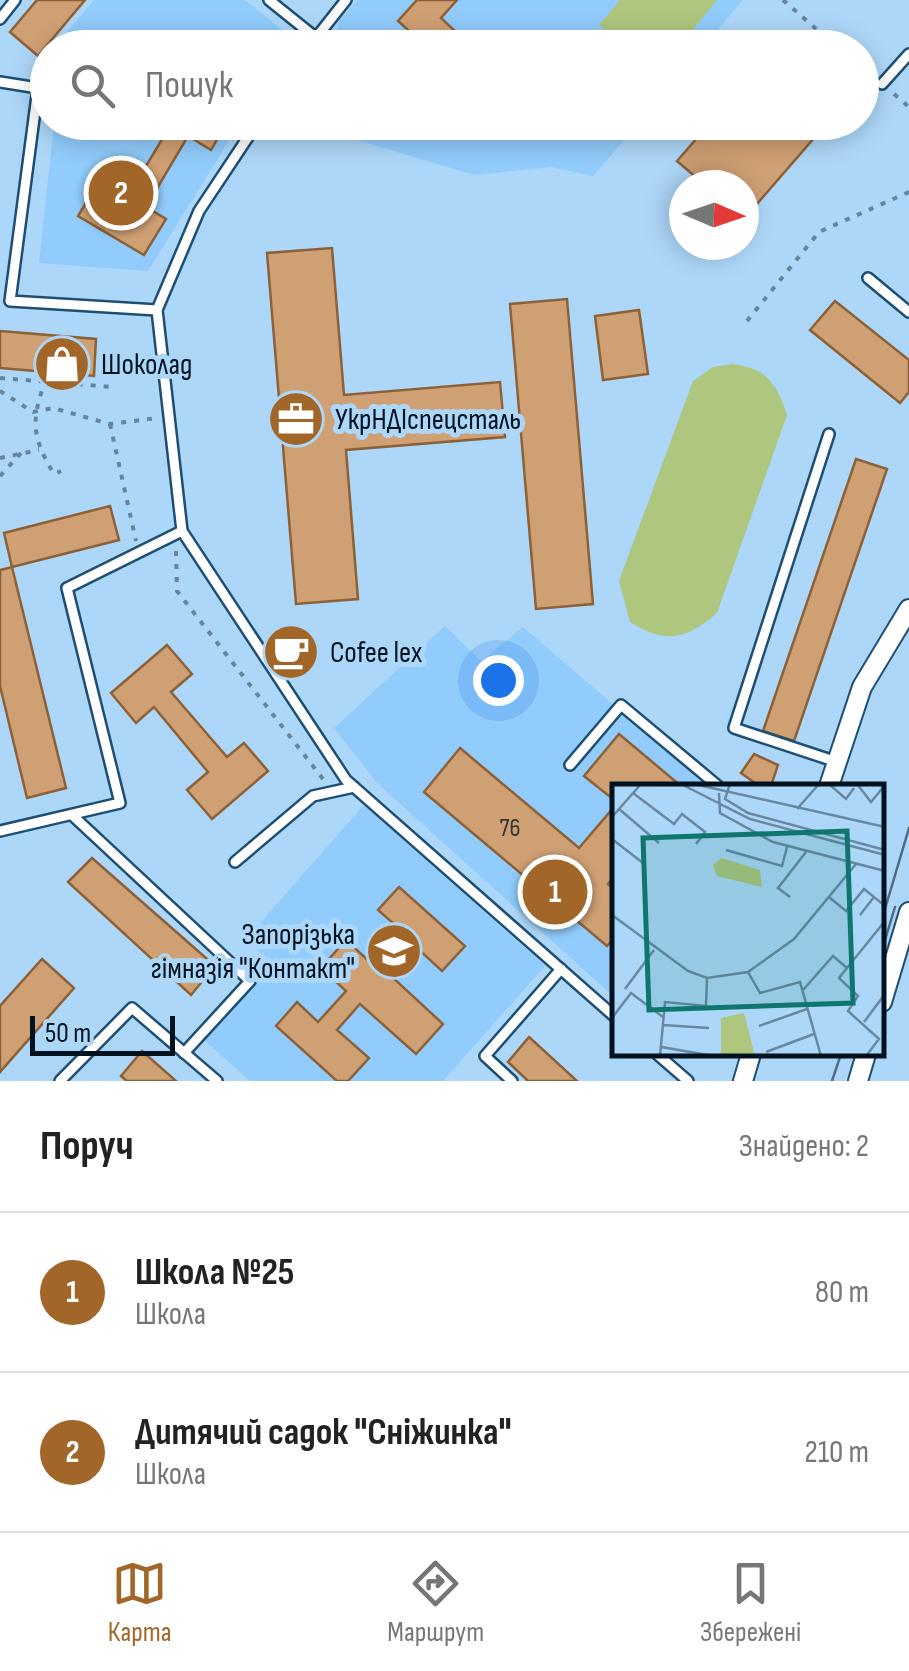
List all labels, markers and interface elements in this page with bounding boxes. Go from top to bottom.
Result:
search box [30,30,879,140]
icon: search [65,58,120,113]
text: Пошук [145,63,233,108]
pin: 2 [88,156,154,230]
north arrow [669,170,759,260]
shop icon: Шоколад [32,334,92,394]
place label: Шоколад [101,347,192,383]
office icon: УкрНДІспецсталь [266,389,326,449]
place label: УкрНДІспецсталь [335,402,521,438]
cafe icon: Cofee lex [261,622,321,682]
place label: Cofee lex [330,635,422,671]
your location [473,655,524,706]
inset map [612,784,884,1056]
house number: 76 [500,813,520,844]
pin: 1 [522,854,588,930]
place label: Запорізька гімназія "Контакт" [151,917,355,987]
school or university icon: Запорізька гімназія "Контакт" [364,921,424,981]
scale bar [30,1011,175,1056]
text: 50 m [45,1017,91,1050]
text: Поруч [40,1121,134,1172]
text: Знайдено: 2 [739,1127,869,1166]
text: Школа №25 [135,1250,295,1295]
text: 1 [66,1273,79,1312]
text: 80 m [815,1273,869,1312]
text: Школа [135,1295,206,1334]
text: Дитячий садок "Сніжинка" [135,1410,512,1455]
text: 2 [65,1433,80,1472]
text: 210 m [805,1433,869,1472]
text: Школа [135,1455,206,1494]
tab: Карта [108,1556,172,1649]
tab: Маршрут [387,1556,484,1649]
tab: Збережені [700,1556,801,1649]

